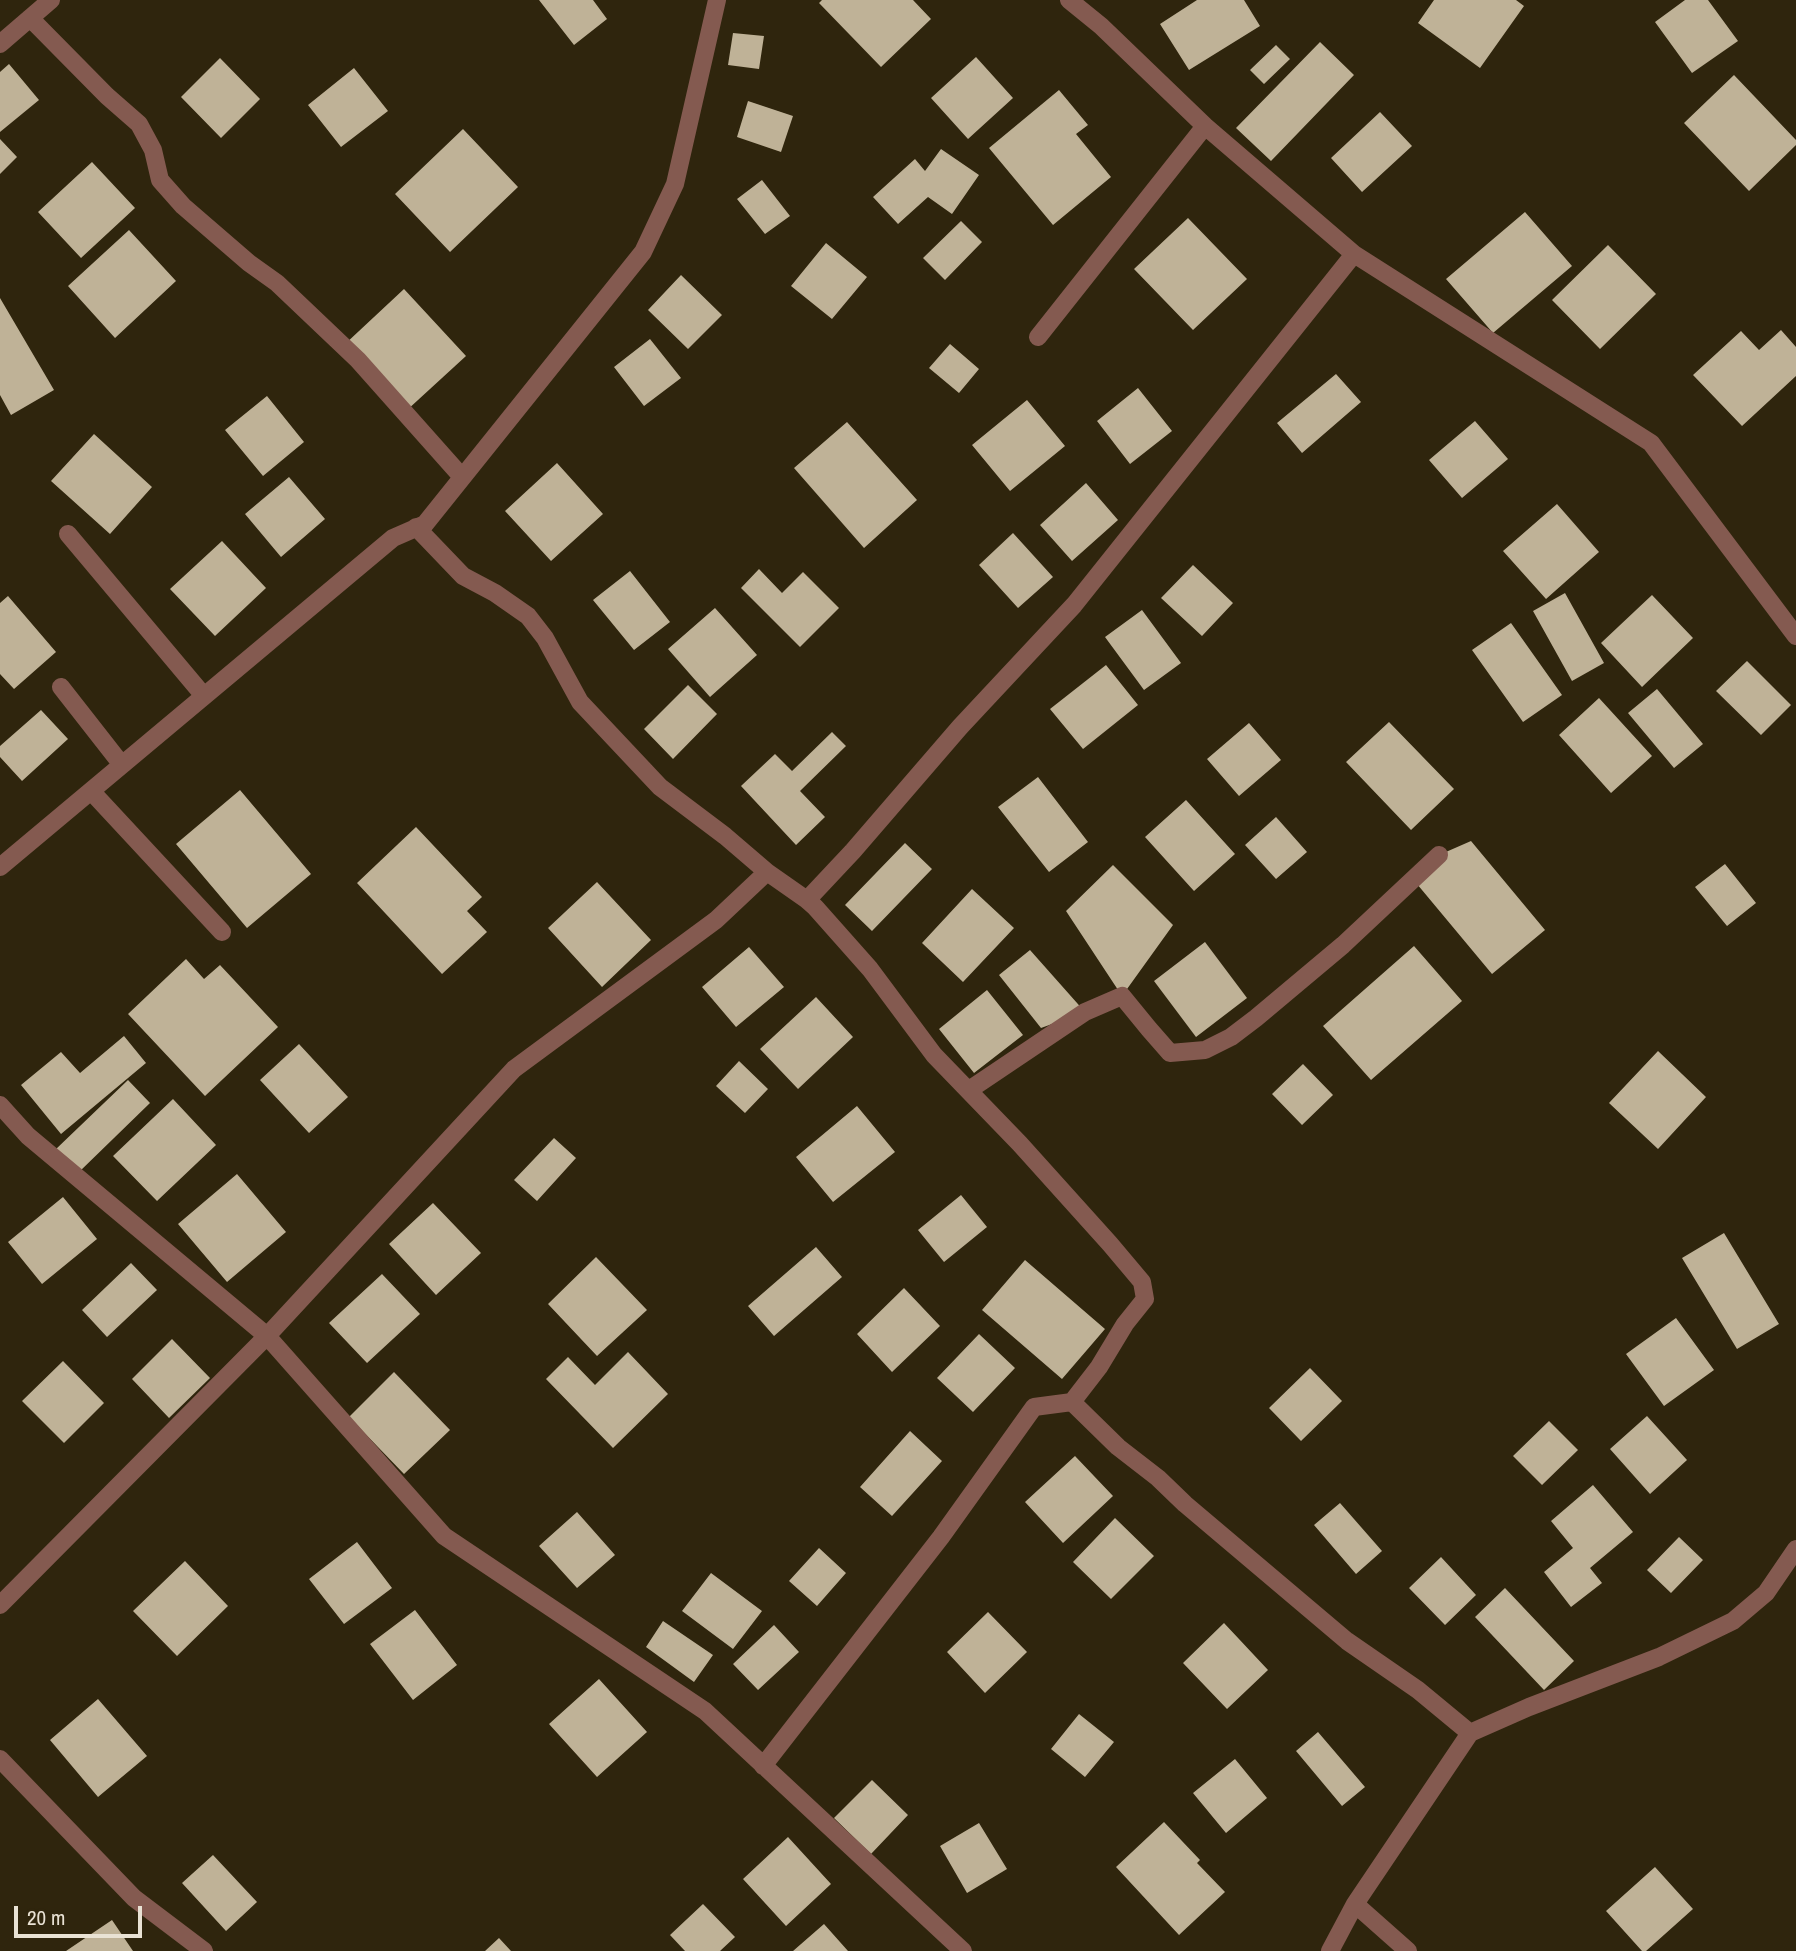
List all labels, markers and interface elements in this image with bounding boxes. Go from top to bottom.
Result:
scale bar [18,1892,145,1936]
text: 20 m [27,1903,65,1932]

